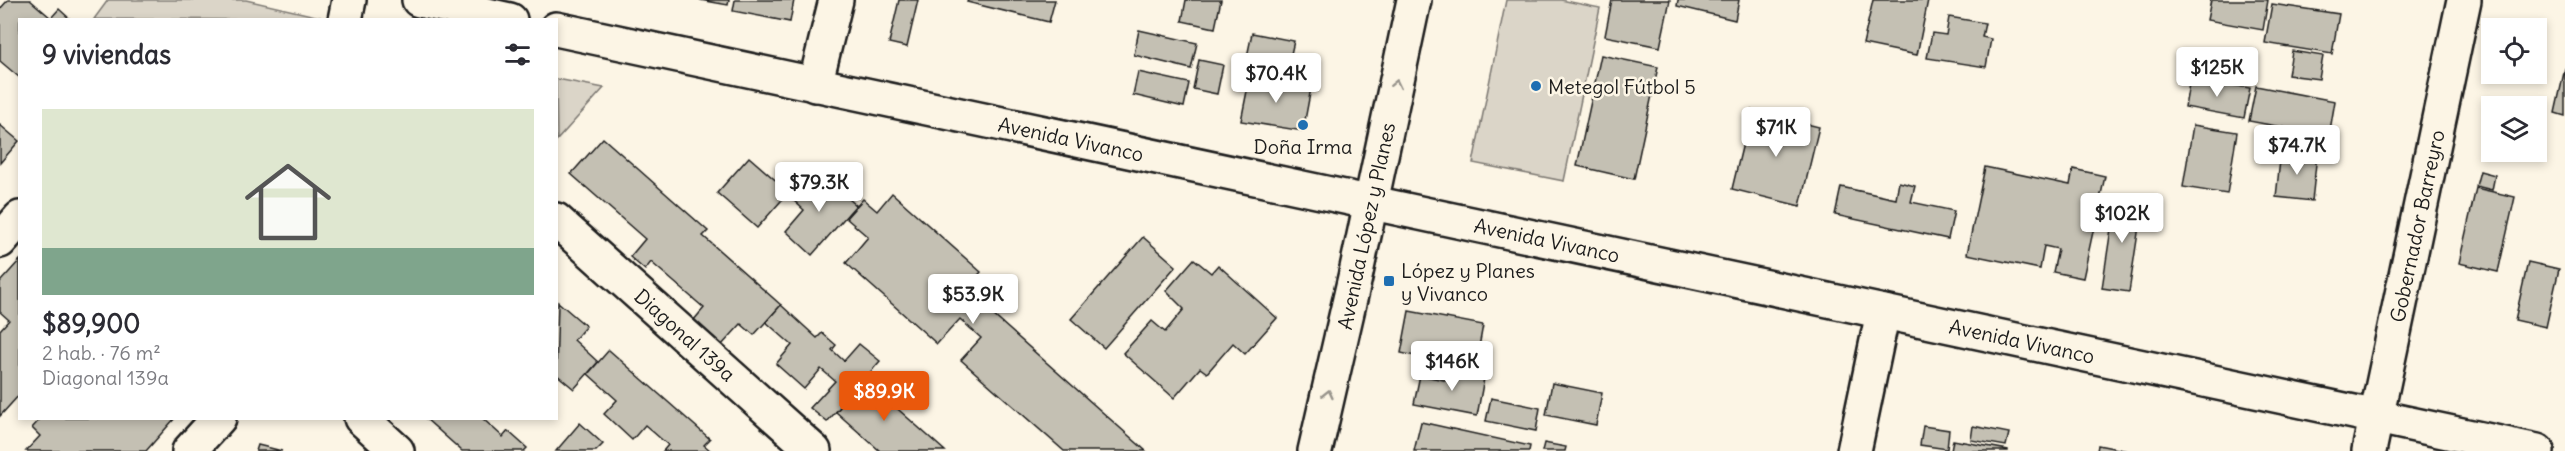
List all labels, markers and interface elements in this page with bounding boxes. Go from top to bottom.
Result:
map controls [2481,18,2547,162]
button: locate [2481,18,2547,84]
text: 9 viviendas [42,38,171,71]
icon: filters [501,38,534,71]
pin: $125K [2175,47,2259,98]
pin: $70.4K [1227,53,1325,104]
text: $125K [2190,54,2244,79]
text: $70.4K [1245,60,1307,85]
place label: Metegol Fútbol 5 [1548,74,1696,99]
one-way arrow [1389,79,1402,89]
marker: Metegol Fútbol 5 [1529,79,1543,93]
button: layers [2481,96,2547,162]
pin: $71K [1740,107,1812,158]
street label: Avenida Vivanco [996,111,1146,167]
text: $71K [1755,114,1797,139]
marker: Doña Irma [1296,118,1310,132]
street label: Avenida López y Planes [1332,120,1400,332]
pin: $74.7K [2248,125,2346,176]
street label: Gobernador Barreyro [2384,127,2450,325]
text: $74.7K [2268,132,2326,157]
place label: Doña Irma [1254,134,1352,159]
icon: home [234,148,342,256]
pin: $79.3K [770,162,868,213]
text: $79.3K [789,169,849,194]
pin: $102K [2080,193,2164,244]
text: $102K [2094,200,2150,225]
street label: Avenida Vivanco [1472,212,1622,268]
place label: López y Planes y Vivanco [1401,258,1535,306]
pin: $53.9K [924,274,1022,325]
marker: López y Planes y Vivanco [1382,274,1396,288]
text: $53.9K [942,281,1004,306]
street label: Diagonal 139a [629,283,741,387]
text: $89,900 [42,307,140,340]
street label: Avenida Vivanco [1947,313,2097,369]
text: 2 hab. · 76 m² [42,340,161,365]
pin: $146K [1410,341,1494,392]
text: $146K [1425,348,1479,373]
text: Diagonal 139a [42,365,169,390]
pin: $89.9K [835,371,933,422]
text: $89.9K [853,378,915,403]
one-way arrow [1321,389,1334,399]

